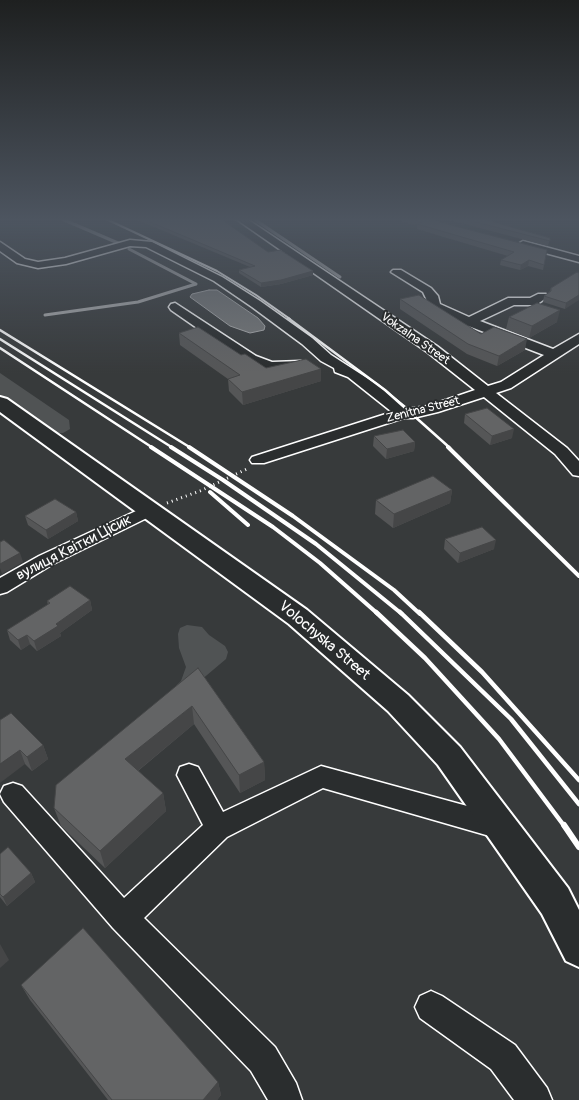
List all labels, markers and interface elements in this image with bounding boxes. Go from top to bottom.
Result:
street label: Vokzalna Street [378,310,452,368]
street label: Zenitna Street [385,394,461,426]
street label: вулиця Квітки Цісик [13,511,135,585]
street label: Volochyska Street [275,598,373,684]

